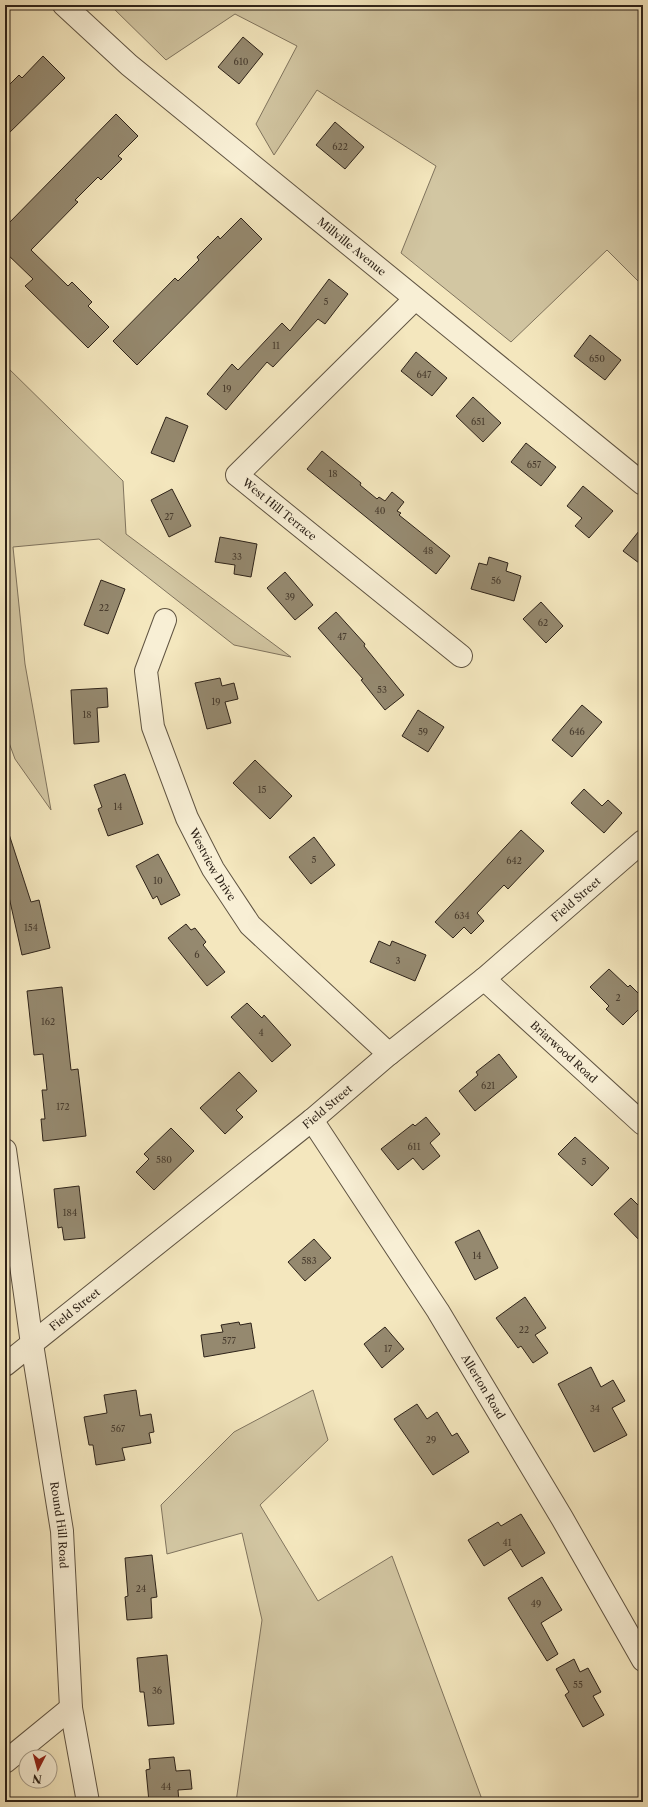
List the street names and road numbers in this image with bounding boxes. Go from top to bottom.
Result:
street label: Millville Avenue [315,215,389,279]
street label: West Hill Terrace [239,475,319,543]
street label: Westview Drive [186,825,239,903]
street label: Field Street [548,874,604,924]
street label: Briarwood Road [528,1018,600,1086]
street label: Field Street [300,1082,355,1132]
street label: Field Street [46,1285,103,1334]
street label: Allerton Road [458,1351,508,1422]
street label: Round Hill Road [47,1480,71,1569]

